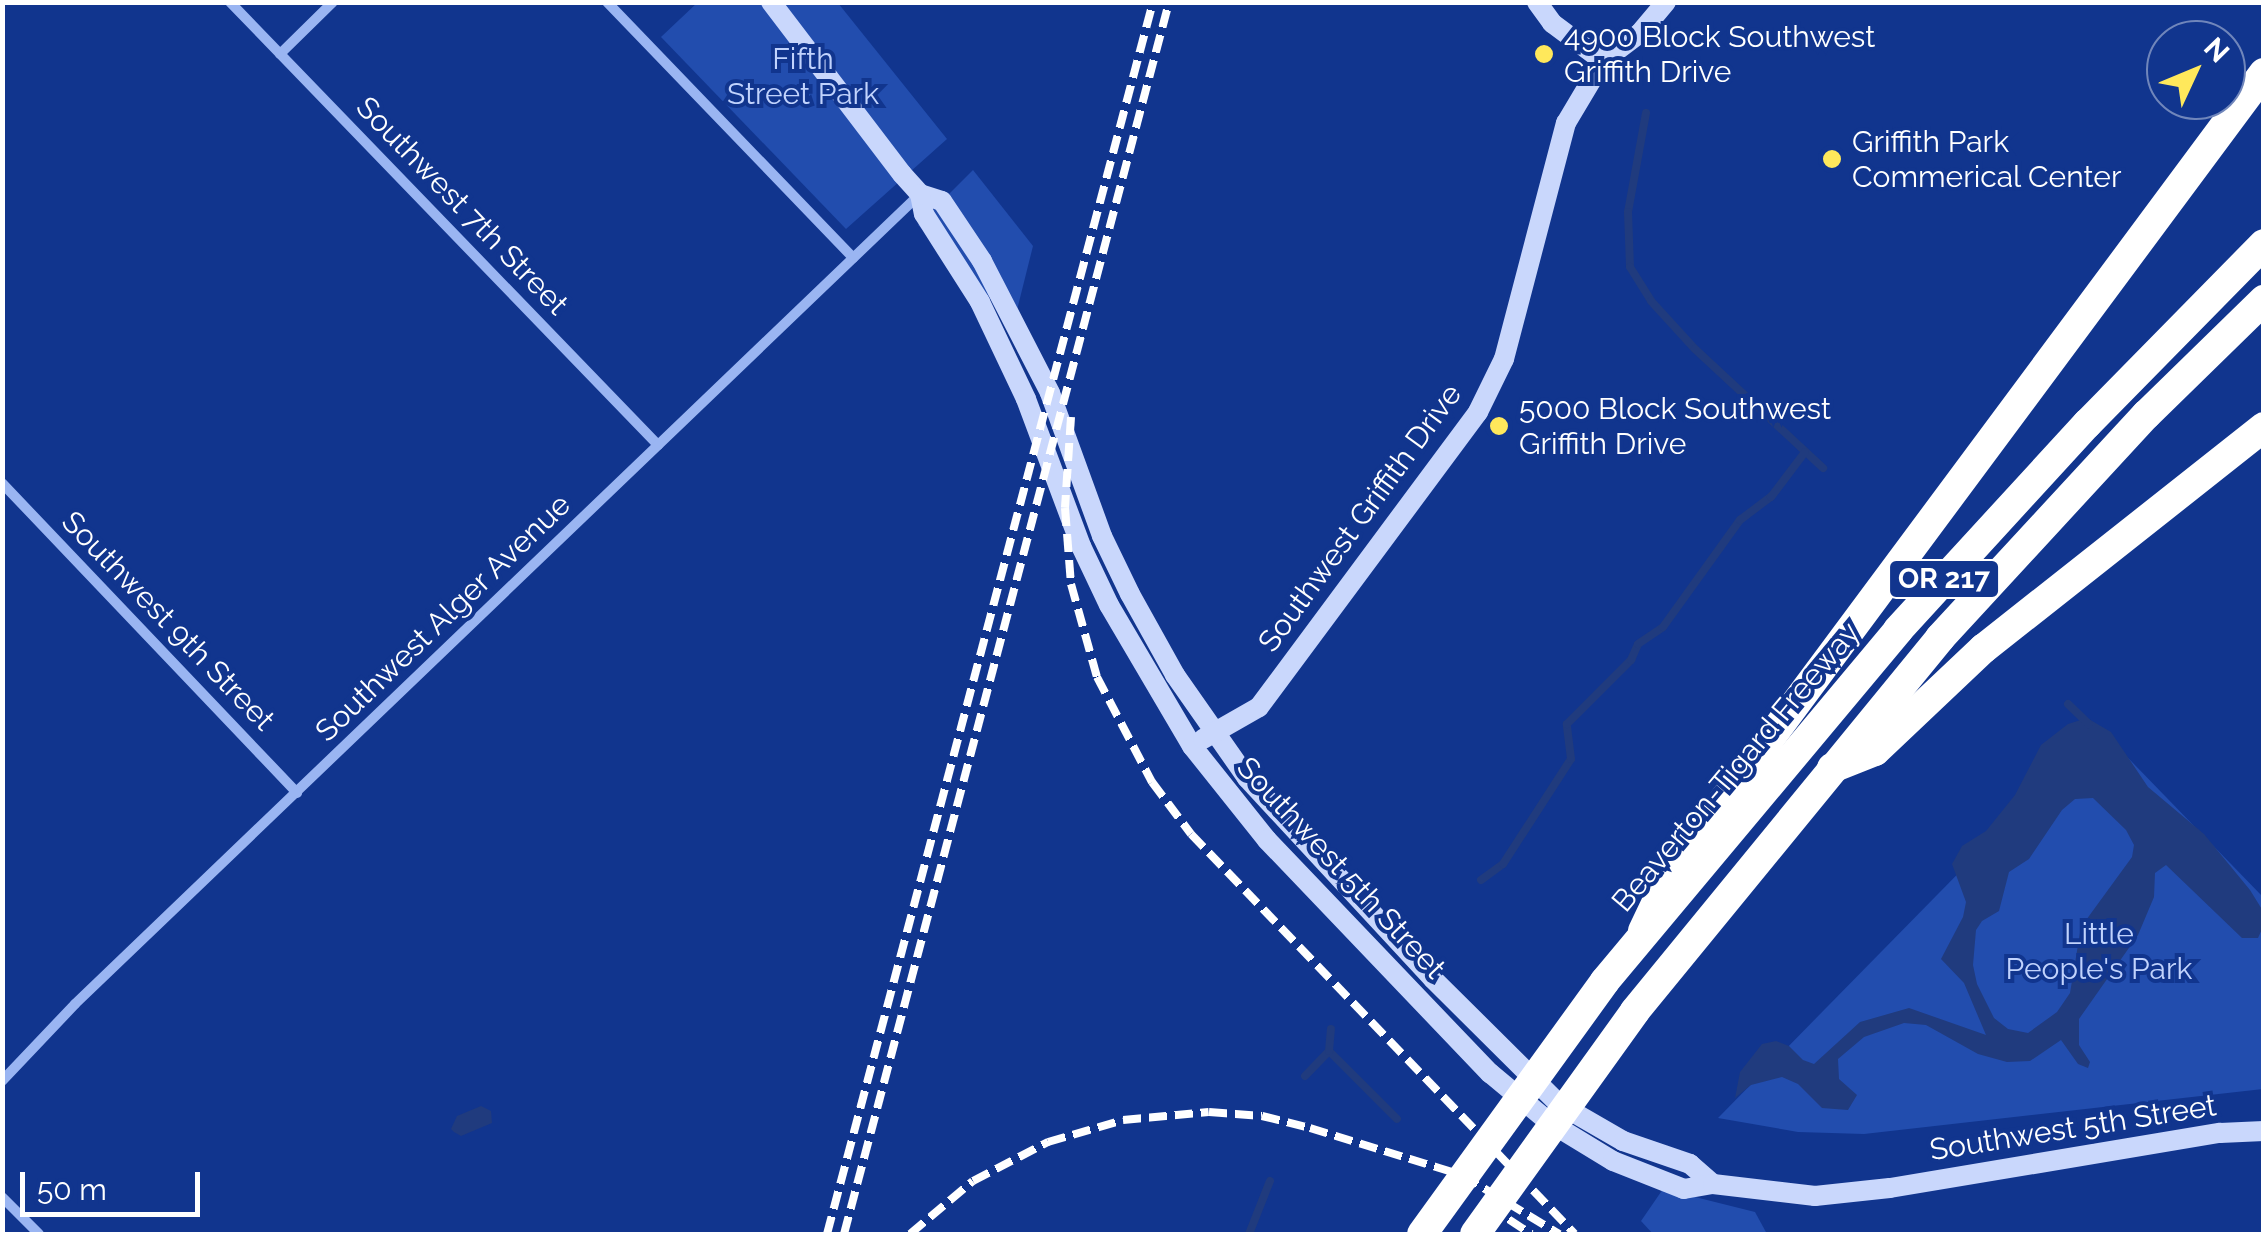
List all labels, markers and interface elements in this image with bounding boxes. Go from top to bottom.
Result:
place label: 4900 Block Southwest Griffith Drive [1564,19,1875,90]
north arrow [2146,20,2246,120]
text: N [2197,31,2236,69]
park label: Fifth Street Park [727,41,879,112]
marker: 4900 Block Southwest Griffith Drive [1533,43,1555,65]
street label: Southwest 7th Street [349,90,575,322]
place label: Griffith Park Commerical Center [1852,124,2122,194]
marker: Griffith Park Commerical Center [1821,148,1843,170]
street label: Southwest Griffith Drive [1251,377,1469,659]
place label: 5000 Block Southwest Griffith Drive [1519,391,1831,462]
marker: 5000 Block Southwest Griffith Drive [1488,415,1510,437]
street label: Southwest Alger Avenue [307,486,579,750]
street label: Southwest 9th Street [54,504,282,738]
road number: OR 217 [1886,556,2002,602]
street label: Beaverton-Tigard Freeway [1604,615,1868,919]
street label: Southwest 5th Street [1229,750,1453,986]
park label: Little People's Park [2006,916,2192,986]
street label: Southwest 5th Street [1927,1088,2219,1168]
scale bar [25,1152,205,1214]
text: 50 m [37,1172,107,1207]

